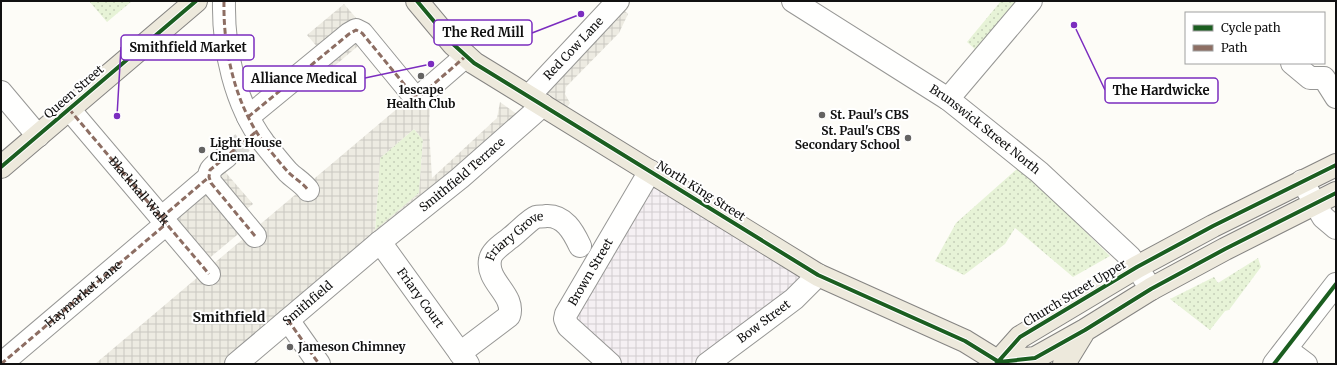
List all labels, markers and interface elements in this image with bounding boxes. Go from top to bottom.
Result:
legend [1185,12,1325,64]
street label: Red Cow Lane [540,14,606,83]
callout: The Red Mill [434,20,532,45]
text: Cycle path [1221,20,1281,35]
text: The Red Mill [442,24,524,41]
callout: Smithfield Market [121,35,254,60]
text: Smithfield Market [129,39,248,56]
text: Path [1221,40,1247,55]
street label: Queen Street [41,61,107,122]
callout: Alliance Medical [243,66,365,91]
text: Alliance Medical [250,70,357,87]
marker: 1escape Health Club [416,71,426,81]
callout: The Hardwicke [1105,78,1218,103]
street label: Brunswick Street North [927,81,1043,177]
place label: 1escape Health Club [387,82,455,111]
text: The Hardwicke [1112,82,1210,99]
place label: St. Paul's CBS [830,107,909,122]
marker: St. Paul's CBS [817,110,827,120]
place label: St. Paul's CBS Secondary School [795,123,900,152]
marker: St. Paul's CBS Secondary School [903,133,913,143]
street label: Smithfield Terrace [416,134,508,215]
place label: Light House Cinema [210,135,282,164]
marker: Light House Cinema [197,145,207,155]
street label: Blackhall Walk [106,153,173,229]
street label: North King Street [654,157,749,224]
street label: Friary Grove [482,208,543,263]
street label: Brown Street [565,235,616,308]
street label: Church Street Upper [1021,256,1129,329]
street label: Haymarket Lane [42,257,124,330]
street label: Friary Court [394,265,448,331]
street label: Smithfield [279,277,335,328]
street label: Bow Street [734,296,793,346]
district label: Smithfield [193,308,266,326]
place label: Jameson Chimney [297,339,407,354]
marker: Jameson Chimney [285,342,295,352]

